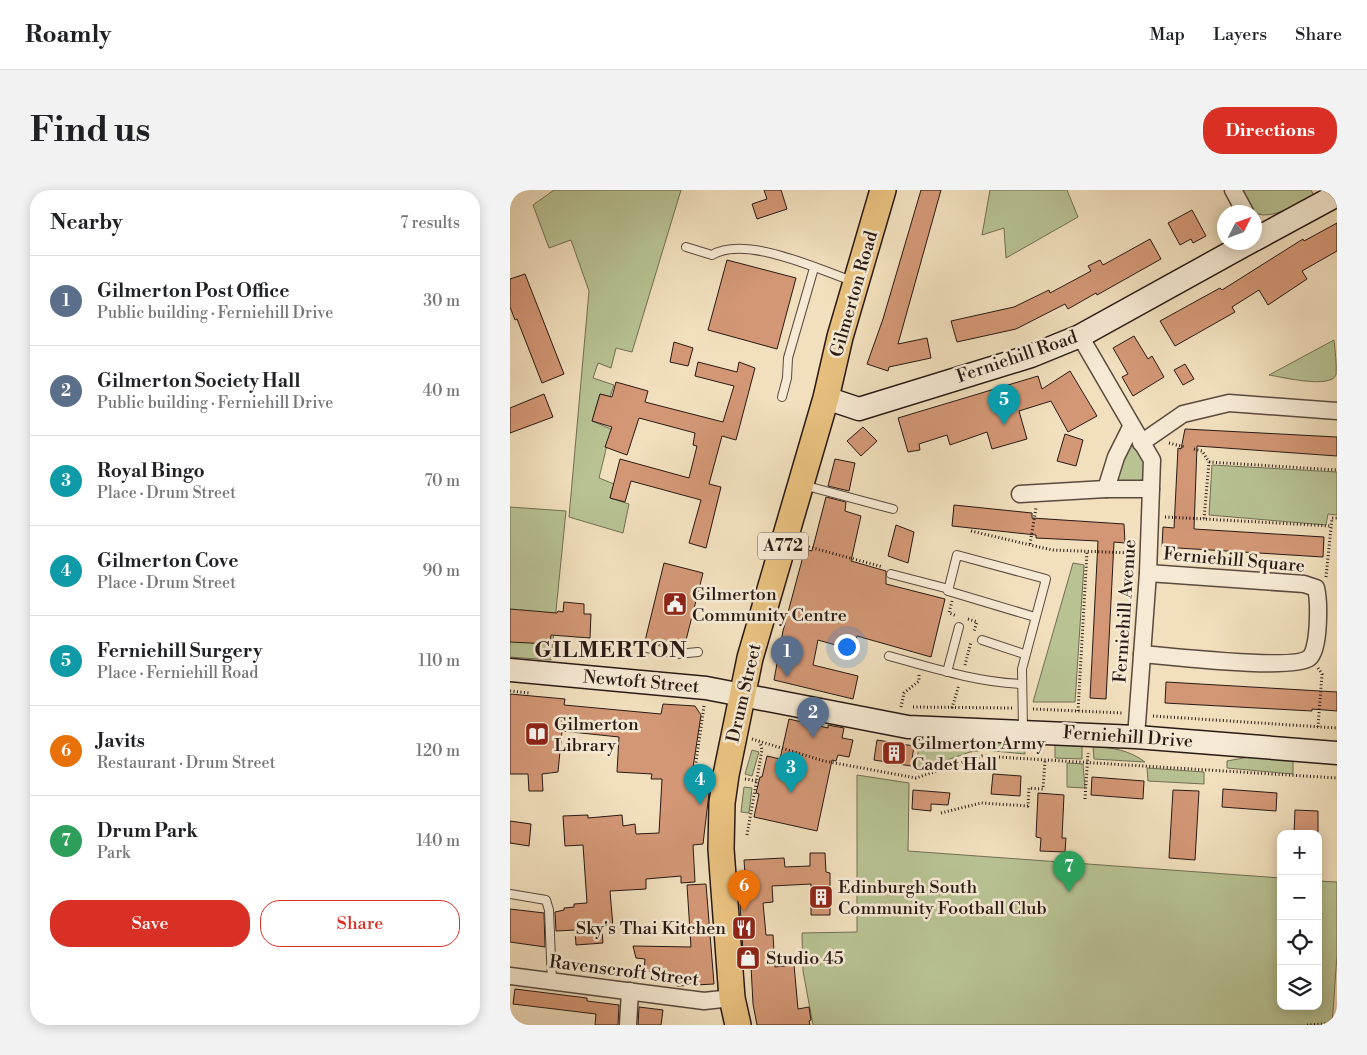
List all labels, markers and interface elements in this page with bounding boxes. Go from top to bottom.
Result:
text: Roamly [25,20,111,50]
text: Map [1150,23,1185,46]
text: Layers [1213,23,1267,46]
text: Share [1295,23,1342,46]
button: Directions [1203,107,1337,154]
text: Find us [30,109,150,152]
north arrow [1217,205,1262,250]
text: Nearby [50,210,123,236]
text: 7 results [400,213,460,233]
street label: Gilmerton Road [825,228,883,360]
text: Gilmerton Post Office [97,279,289,303]
text: 1 [62,291,70,311]
text: 30 m [423,291,460,311]
text: Public building · Ferniehill Drive [97,303,333,323]
street label: Ferniehill Road [954,325,1081,388]
text: Gilmerton Society Hall [97,369,301,393]
text: 2 [61,381,71,401]
text: 40 m [423,381,460,401]
pin: 5 [988,384,1020,425]
text: Public building · Ferniehill Drive [97,393,333,413]
text: Royal Bingo [97,459,205,483]
text: 3 [61,471,71,491]
text: 70 m [424,471,460,491]
text: Place · Drum Street [97,483,236,503]
road number: A772 [758,532,808,560]
street label: Ferniehill Avenue [1109,538,1141,684]
street label: Ferniehill Square [1162,542,1306,578]
text: Gilmerton Cove [97,549,238,573]
text: 4 [61,561,71,581]
text: 90 m [422,561,460,581]
text: Place · Drum Street [97,573,236,593]
place label: Gilmerton Community Centre [692,583,847,627]
public building icon: Gilmerton Community Centre [662,591,688,617]
your location [834,634,860,660]
pin: 1 [771,636,803,677]
district label: GILMERTON [534,637,688,664]
text: Ferniehill Surgery [97,639,262,663]
street label: Drum Street [721,641,767,745]
text: 5 [61,651,71,671]
text: 110 m [418,651,460,671]
text: Place · Ferniehill Road [97,663,258,683]
street label: Newtoft Street [582,665,701,699]
pin: 2 [797,697,829,738]
place label: Gilmerton Library [554,713,639,757]
library icon: Gilmerton Library [524,721,550,747]
street label: Ferniehill Drive [1062,721,1194,753]
text: Javits [97,729,145,753]
place label: Gilmerton Army Cadet Hall [912,732,1045,776]
building icon: Gilmerton Army Cadet Hall [881,740,907,766]
text: 6 [61,741,71,761]
text: 120 m [416,741,460,761]
pin: 3 [775,752,807,793]
text: Restaurant · Drum Street [97,753,275,773]
pin: 4 [684,764,716,805]
text: Drum Park [97,819,198,843]
map controls [1277,830,1322,1010]
button: + [1277,830,1322,875]
text: 7 [61,831,71,851]
text: 140 m [416,831,460,851]
text: Park [97,843,130,863]
pin: 7 [1053,851,1085,892]
pin: 6 [728,870,760,911]
button: − [1277,875,1322,920]
place label: Edinburgh South Community Football Club [838,876,1047,920]
building icon: Edinburgh South Community Football Club [808,884,834,910]
button: Save [50,900,250,947]
button: Share [260,900,460,947]
restaurant icon: Sky's Thai Kitchen [731,915,757,941]
place label: Sky's Thai Kitchen [576,917,726,940]
button: locate [1277,920,1322,965]
shop icon: Studio 45 [735,945,761,971]
place label: Studio 45 [766,947,844,970]
street label: Ravenscroft Street [548,950,701,992]
button: layers [1277,965,1322,1010]

